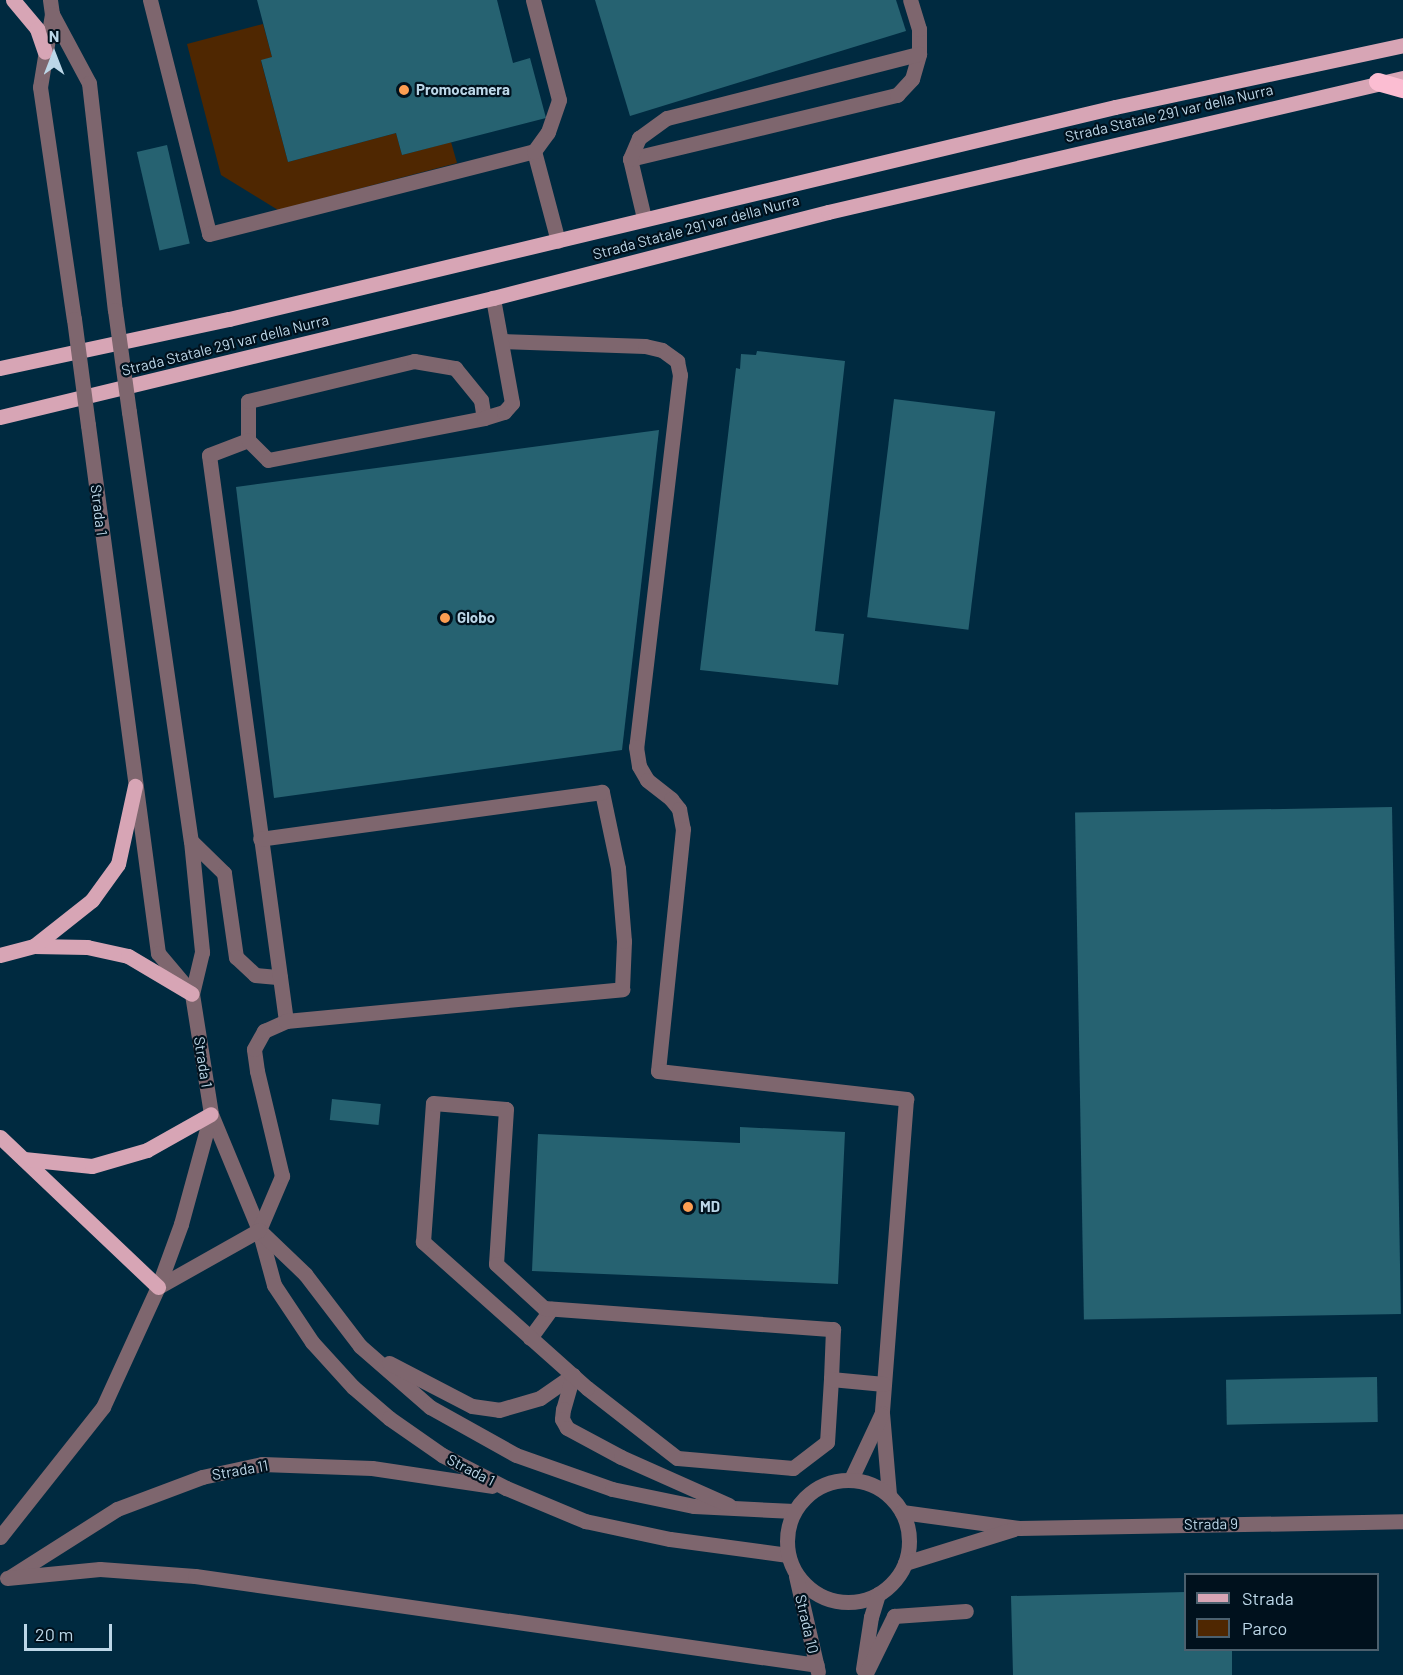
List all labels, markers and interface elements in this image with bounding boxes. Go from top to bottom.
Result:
north arrow [24,24,84,84]
text: N [49,26,59,45]
street label: Strada Statale 291 var della Nurra [1063,80,1275,146]
place label: Promocamera [416,81,510,99]
marker: Promocamera [397,83,411,97]
street label: Strada Statale 291 var della Nurra [591,191,801,263]
street label: Strada Statale 291 var della Nurra [120,311,330,379]
street label: Strada 1 [87,483,111,537]
place label: Globo [457,609,495,627]
marker: Globo [438,611,452,625]
street label: Strada 1 [190,1035,216,1089]
place label: MD [700,1198,720,1216]
marker: MD [681,1200,695,1214]
street label: Strada 1 [444,1450,498,1490]
street label: Strada 11 [211,1456,269,1484]
street label: Strada 9 [1184,1515,1238,1533]
legend [1184,1573,1379,1651]
text: Strada [1242,1587,1294,1609]
street label: Strada 10 [791,1593,823,1655]
scale bar [27,1612,116,1650]
text: Parco [1242,1617,1287,1639]
text: 20 m [35,1623,73,1645]

